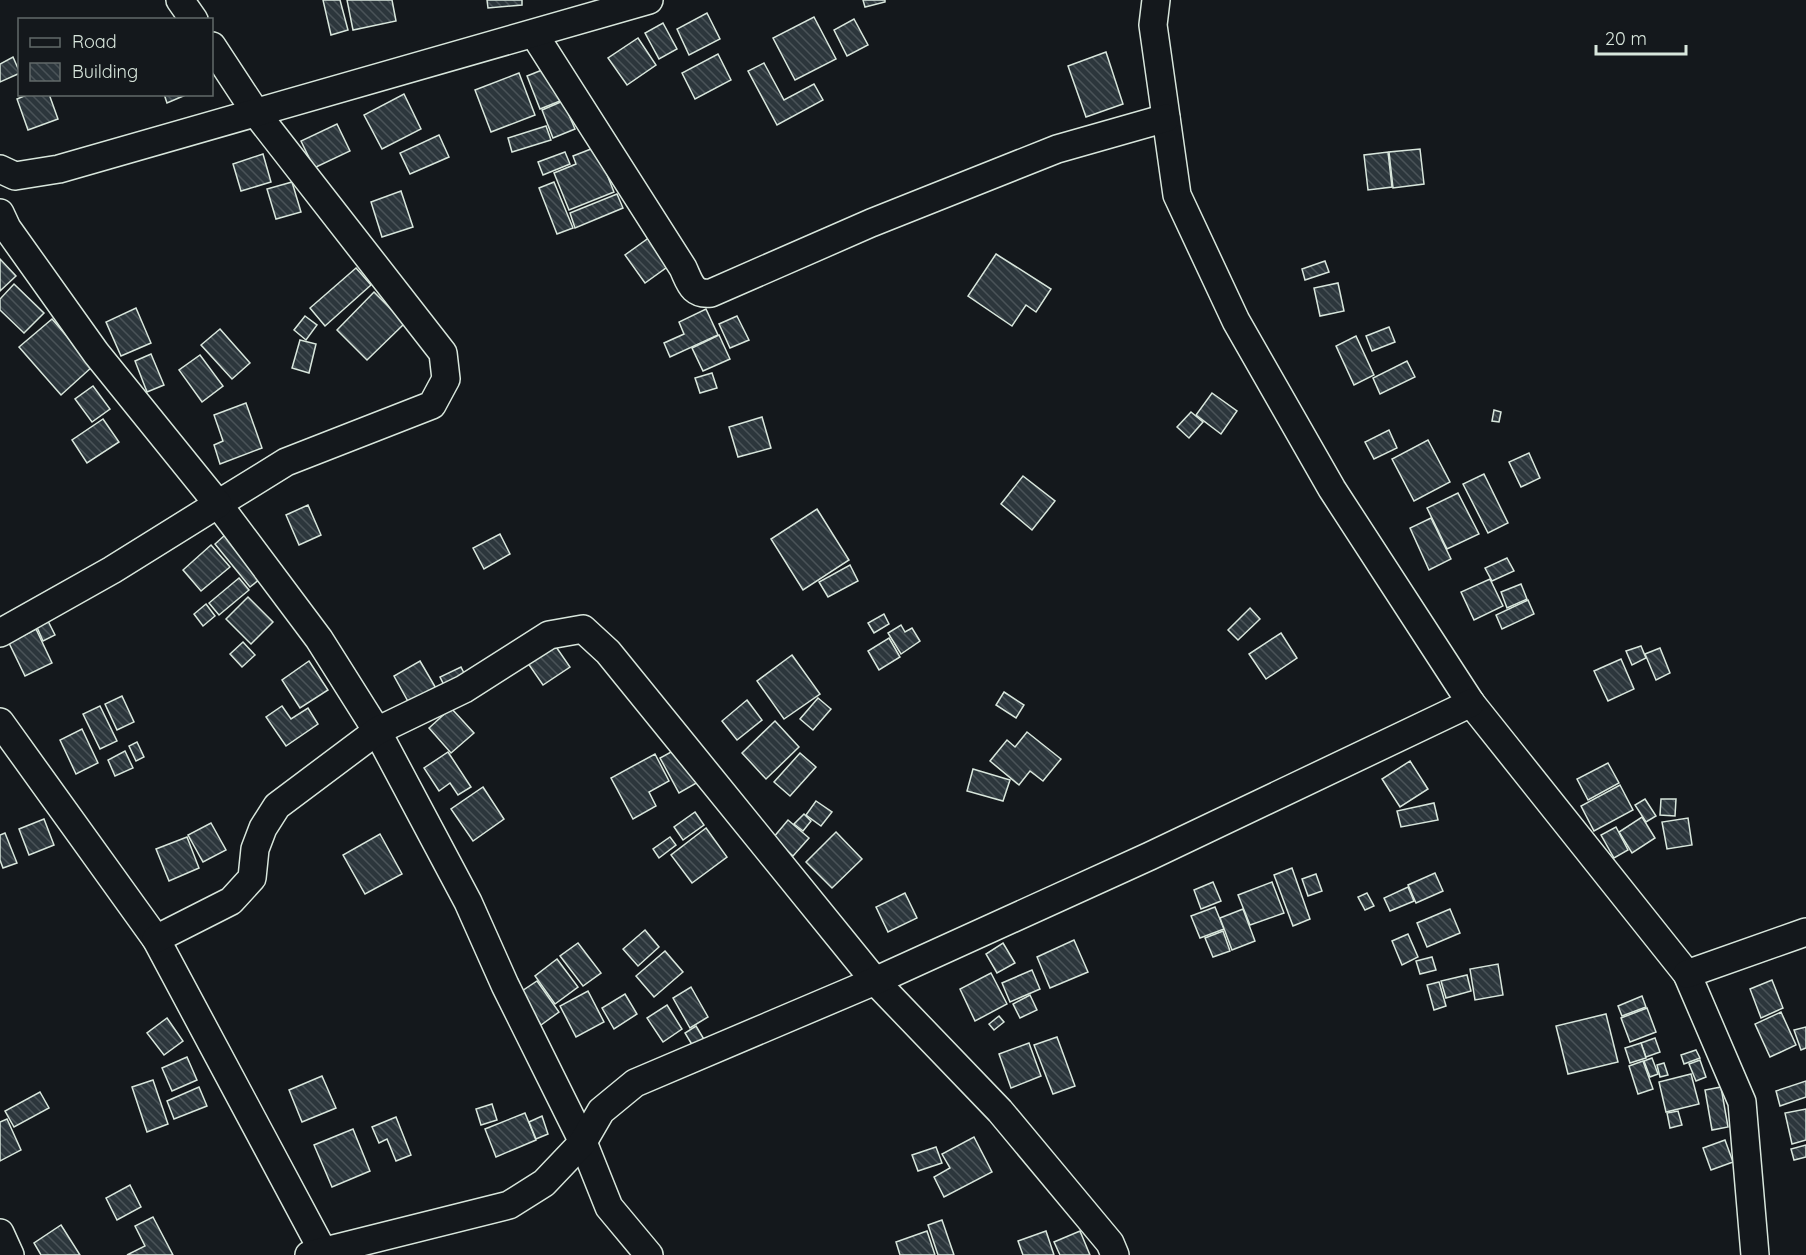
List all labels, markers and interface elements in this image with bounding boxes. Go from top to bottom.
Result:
legend [18,18,213,96]
scale bar [1596,18,1686,56]
text: 20 m [1605,27,1647,50]
text: Road [72,30,117,53]
text: Building [72,60,138,83]

